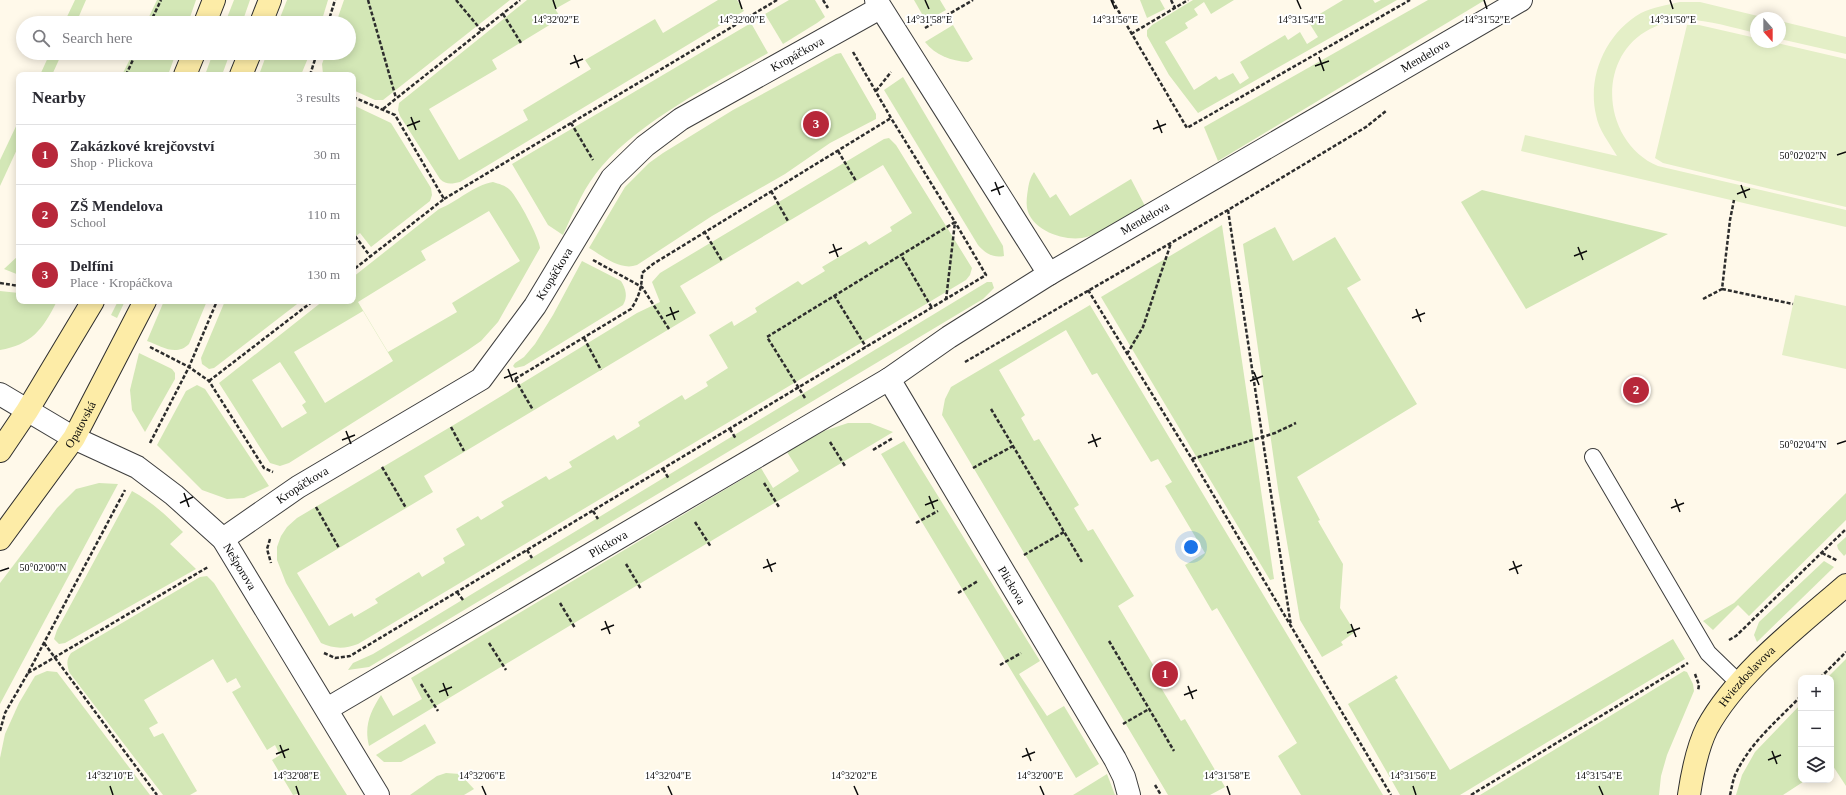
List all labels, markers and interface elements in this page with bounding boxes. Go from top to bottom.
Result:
north arrow [1750,12,1786,48]
text: 14°32'02"E [533,14,579,25]
text: 14°32'00"E [719,14,765,25]
text: 14°31'58"E [906,14,952,25]
text: 14°31'56"E [1092,14,1138,25]
text: 14°31'54"E [1278,14,1324,25]
text: 14°31'52"E [1464,14,1510,25]
text: 14°31'50"E [1650,14,1696,25]
search box [16,16,356,60]
icon: search [30,27,52,49]
text: Search here [62,30,132,46]
street label: Kropáčkova [768,33,827,75]
street label: Mendelova [1398,36,1453,75]
text: Nearby [32,88,86,107]
text: 3 results [296,90,340,105]
pin: 3 [803,109,829,139]
text: Zakázkové krejčovství [70,138,214,154]
text: 1 [42,147,48,162]
text: 30 m [314,147,340,162]
text: 50°02'02"N [1779,150,1827,161]
text: Shop · Plickova [70,155,153,170]
text: ZŠ Mendelova [70,198,163,214]
street label: Mendelova [1118,198,1172,238]
text: 2 [42,207,48,222]
text: 110 m [308,207,340,222]
text: School [70,215,106,230]
street label: Kropáčkova [533,245,576,303]
text: Delfíni [70,258,113,274]
text: 3 [42,267,48,282]
text: 130 m [307,267,340,282]
text: Place · Kropáčkova [70,275,173,290]
pin: 2 [1623,375,1649,405]
street label: Opatovská [62,398,99,451]
text: 50°02'04"N [1779,439,1827,450]
street label: Kropáčkova [274,463,331,507]
street label: Plickova [586,527,630,561]
your location [1181,537,1201,557]
street label: Nešporova [220,541,260,593]
text: 50°02'00"N [19,562,67,573]
street label: Plickova [995,564,1029,607]
street label: Hviezdoslavova [1716,643,1779,710]
pin: 1 [1152,659,1178,689]
map controls [1798,675,1834,783]
button: + [1798,675,1834,711]
button: − [1798,711,1834,747]
button: layers [1798,747,1834,783]
text: 14°32'10"E [87,770,133,781]
text: 14°32'08"E [273,770,319,781]
text: 14°32'06"E [459,770,505,781]
text: 14°32'04"E [645,770,691,781]
text: 14°32'02"E [831,770,877,781]
text: 14°32'00"E [1017,770,1063,781]
text: 14°31'58"E [1204,770,1250,781]
text: 14°31'56"E [1390,770,1436,781]
text: 14°31'54"E [1576,770,1622,781]

